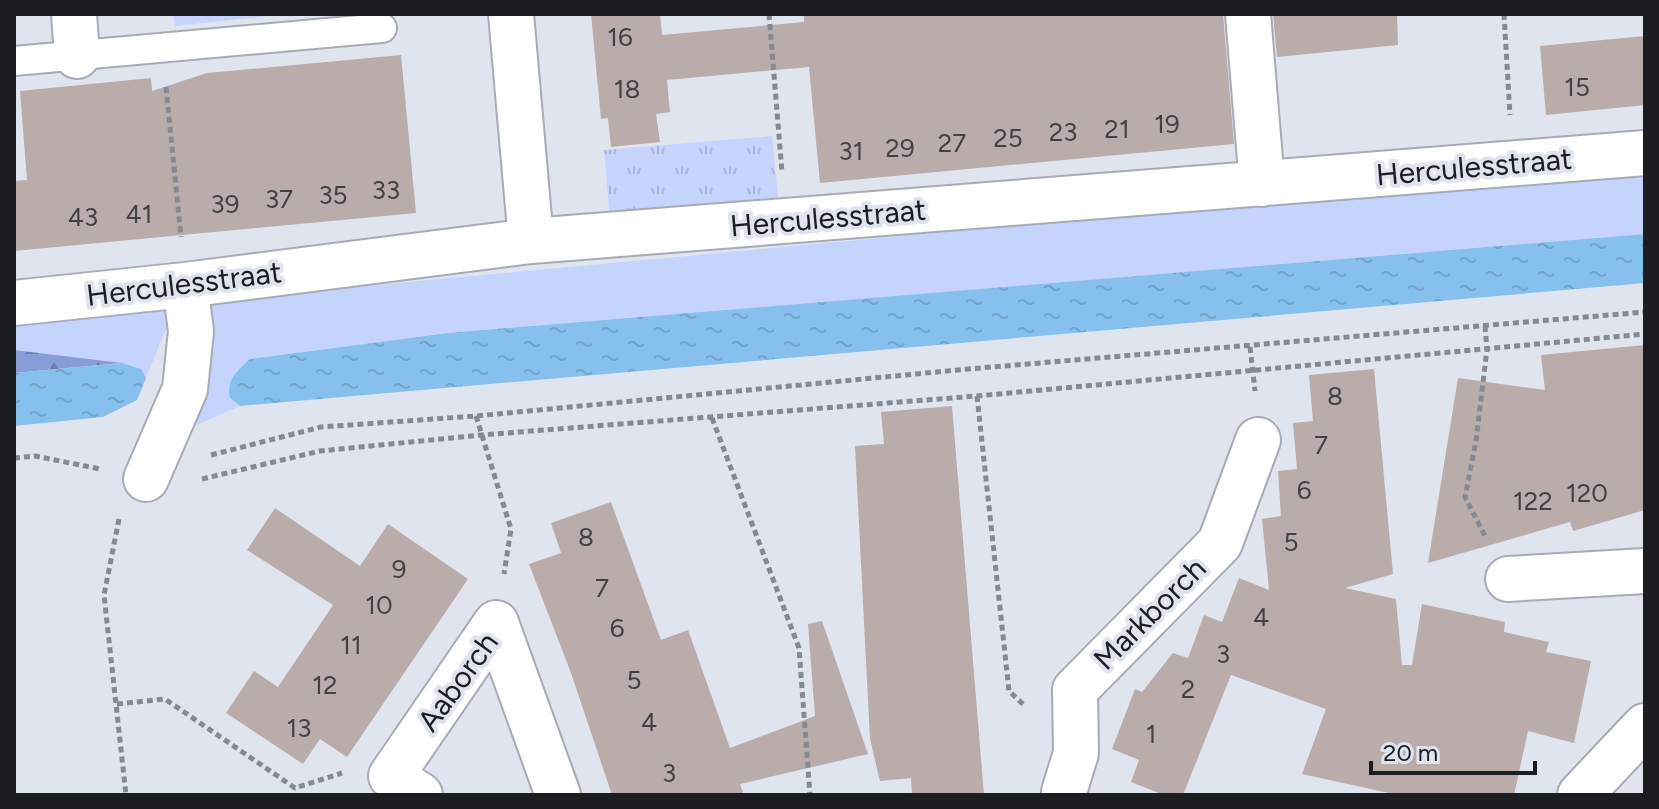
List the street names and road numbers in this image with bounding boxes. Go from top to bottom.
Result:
street label: Herculesstraat [1375,140,1573,193]
street label: Herculesstraat [729,191,927,244]
street label: Herculesstraat [84,253,284,314]
street label: Markborch [1086,550,1213,677]
street label: Aaborch [409,625,506,738]

